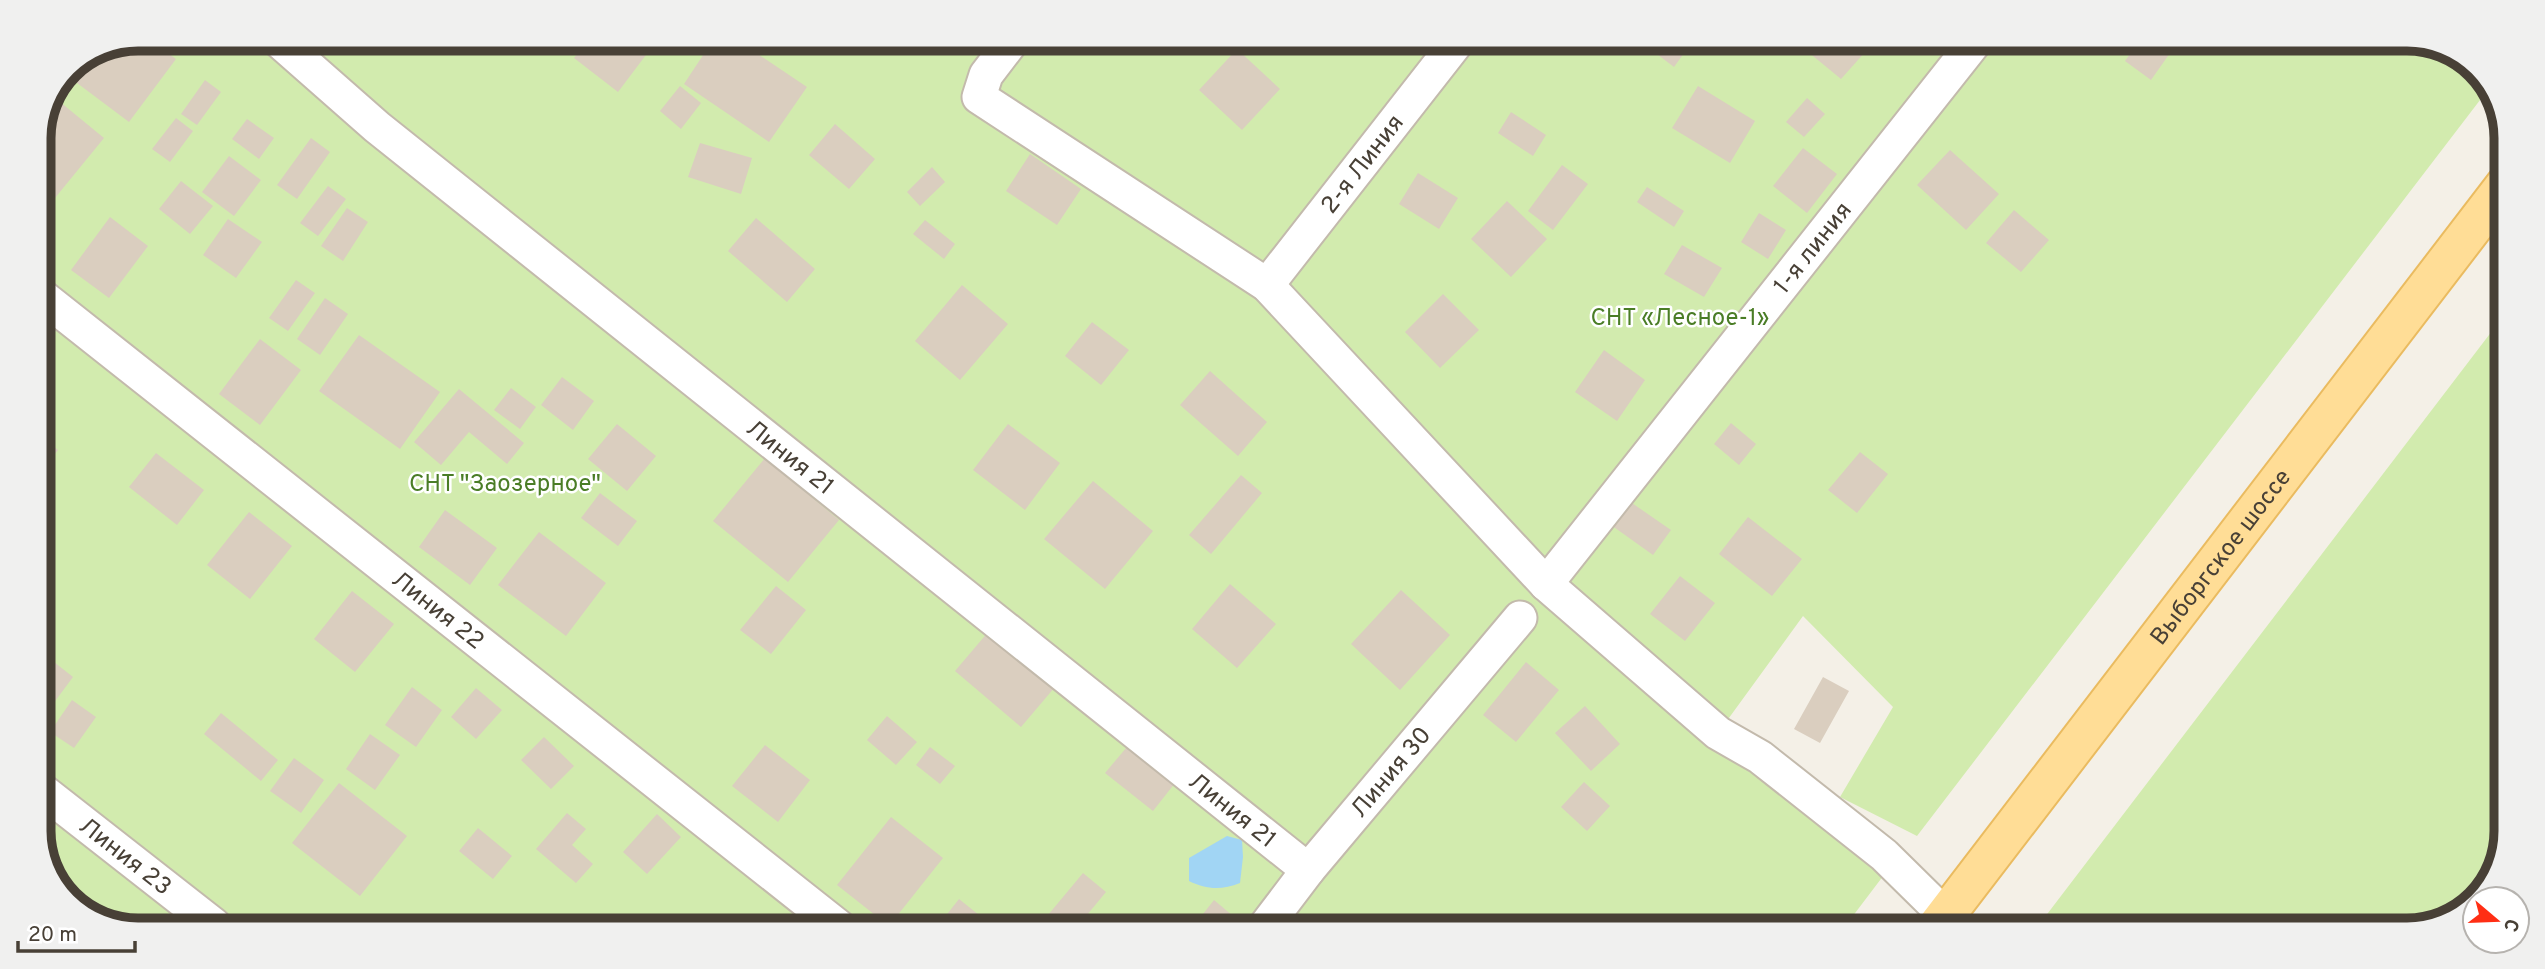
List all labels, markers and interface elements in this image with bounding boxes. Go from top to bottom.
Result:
street label: 2-я Линия [1315,109,1411,220]
street label: 1-я линия [1768,197,1859,301]
park label: СНТ «Лесное-1» [1591,304,1769,334]
street label: Линия 21 [739,414,839,503]
street label: Выборгское шоссе [2145,464,2299,652]
park label: СНТ "Заозерное" [409,470,601,500]
street label: Линия 22 [385,566,489,657]
street label: Линия 30 [1345,721,1439,825]
street label: Линия 21 [1181,767,1281,856]
street label: Линия 23 [72,812,177,903]
north arrow [2461,885,2531,955]
scale bar [18,909,135,953]
text: С [2497,915,2524,935]
text: 20 m [28,922,77,949]

